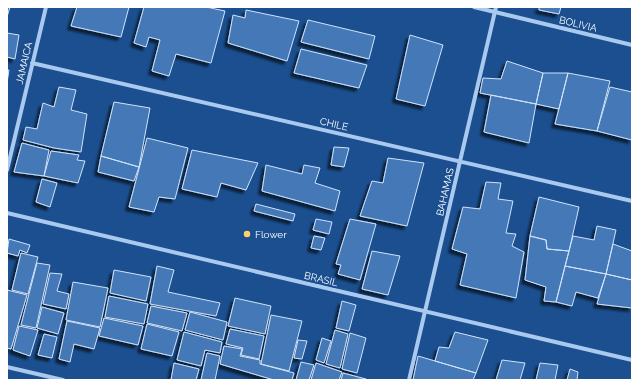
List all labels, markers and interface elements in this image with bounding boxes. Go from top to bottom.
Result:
street label: BOLIVIA [558,14,598,34]
street label: JAMAICA [14,41,34,85]
street label: CHILE [319,115,349,133]
street label: BAHAMAS [434,167,456,217]
marker: Flower [242,229,252,239]
place label: Flower [255,229,287,240]
street label: BRASIL [303,270,339,288]

